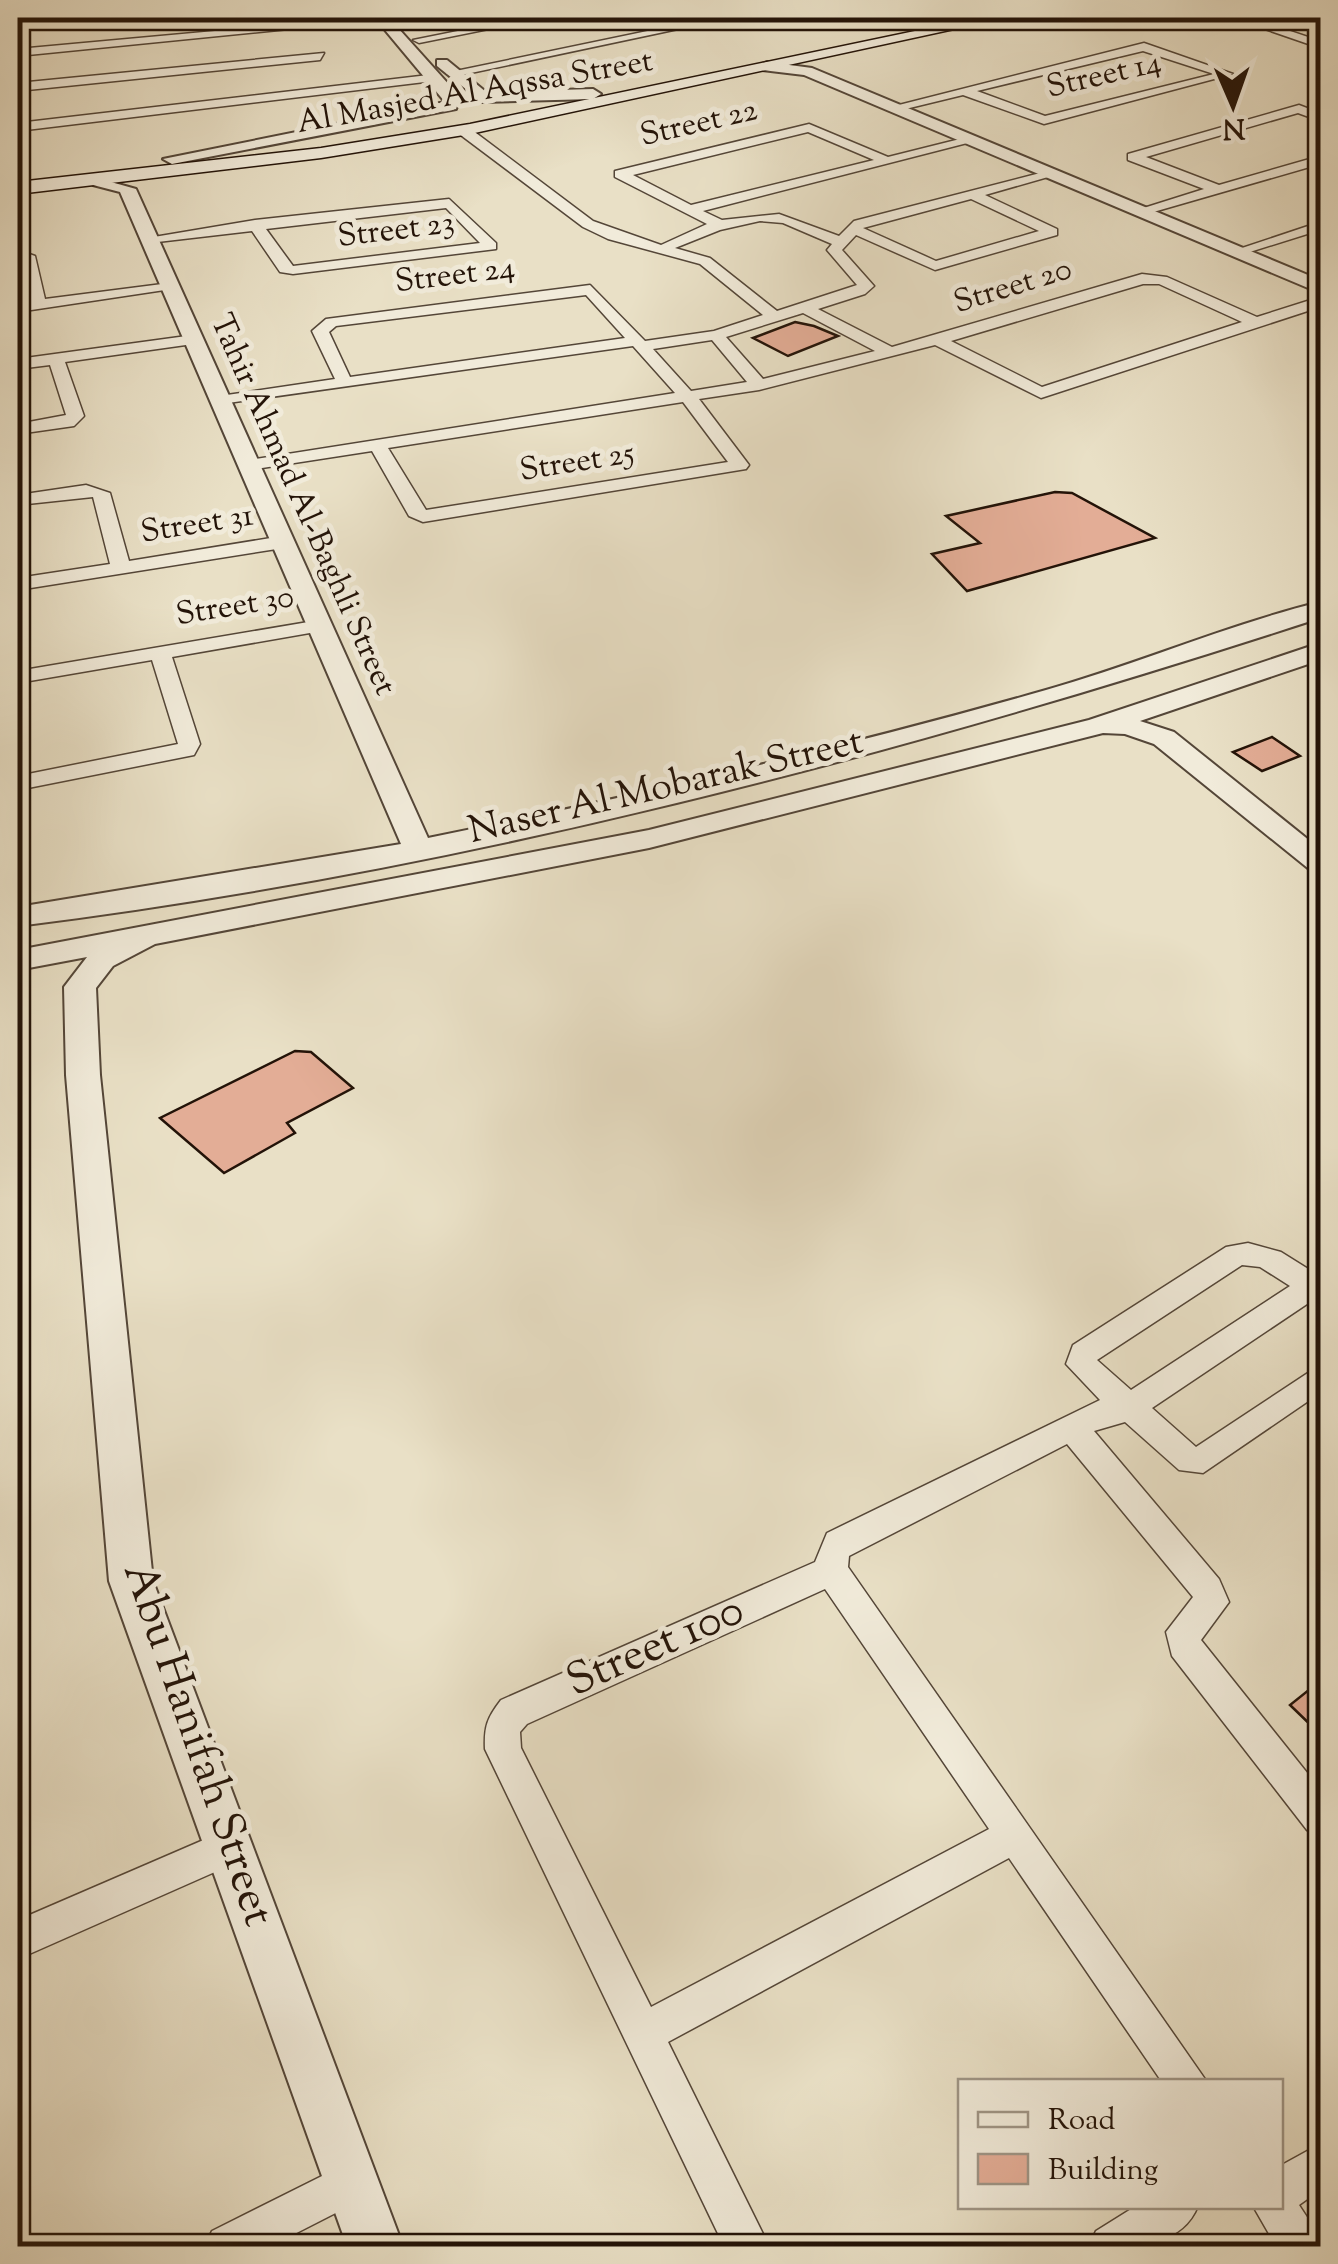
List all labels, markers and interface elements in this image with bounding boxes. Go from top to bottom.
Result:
street label: Al Masjed Al Aqssa Street [293,39,657,147]
street label: Street 14 [1042,40,1166,112]
north arrow [1183,55,1283,155]
street label: Street 22 [636,88,762,160]
text: N [1222,107,1246,147]
street label: Street 23 [335,201,457,261]
street label: Street 24 [392,246,518,306]
street label: Street 20 [948,247,1078,327]
street label: Tahir Ahmad Al-Baghli Street [197,307,407,703]
street label: Street 25 [516,431,638,495]
street label: Street 31 [137,493,257,557]
street label: Street 30 [173,575,297,639]
street label: Naser Al Mobarak Street [463,716,869,860]
street label: Abu Hanifah Street [103,1555,289,1935]
street label: Street 100 [557,1580,755,1716]
legend [958,2079,1283,2209]
text: Road [1048,2100,1115,2143]
text: Building [1048,2150,1158,2193]

